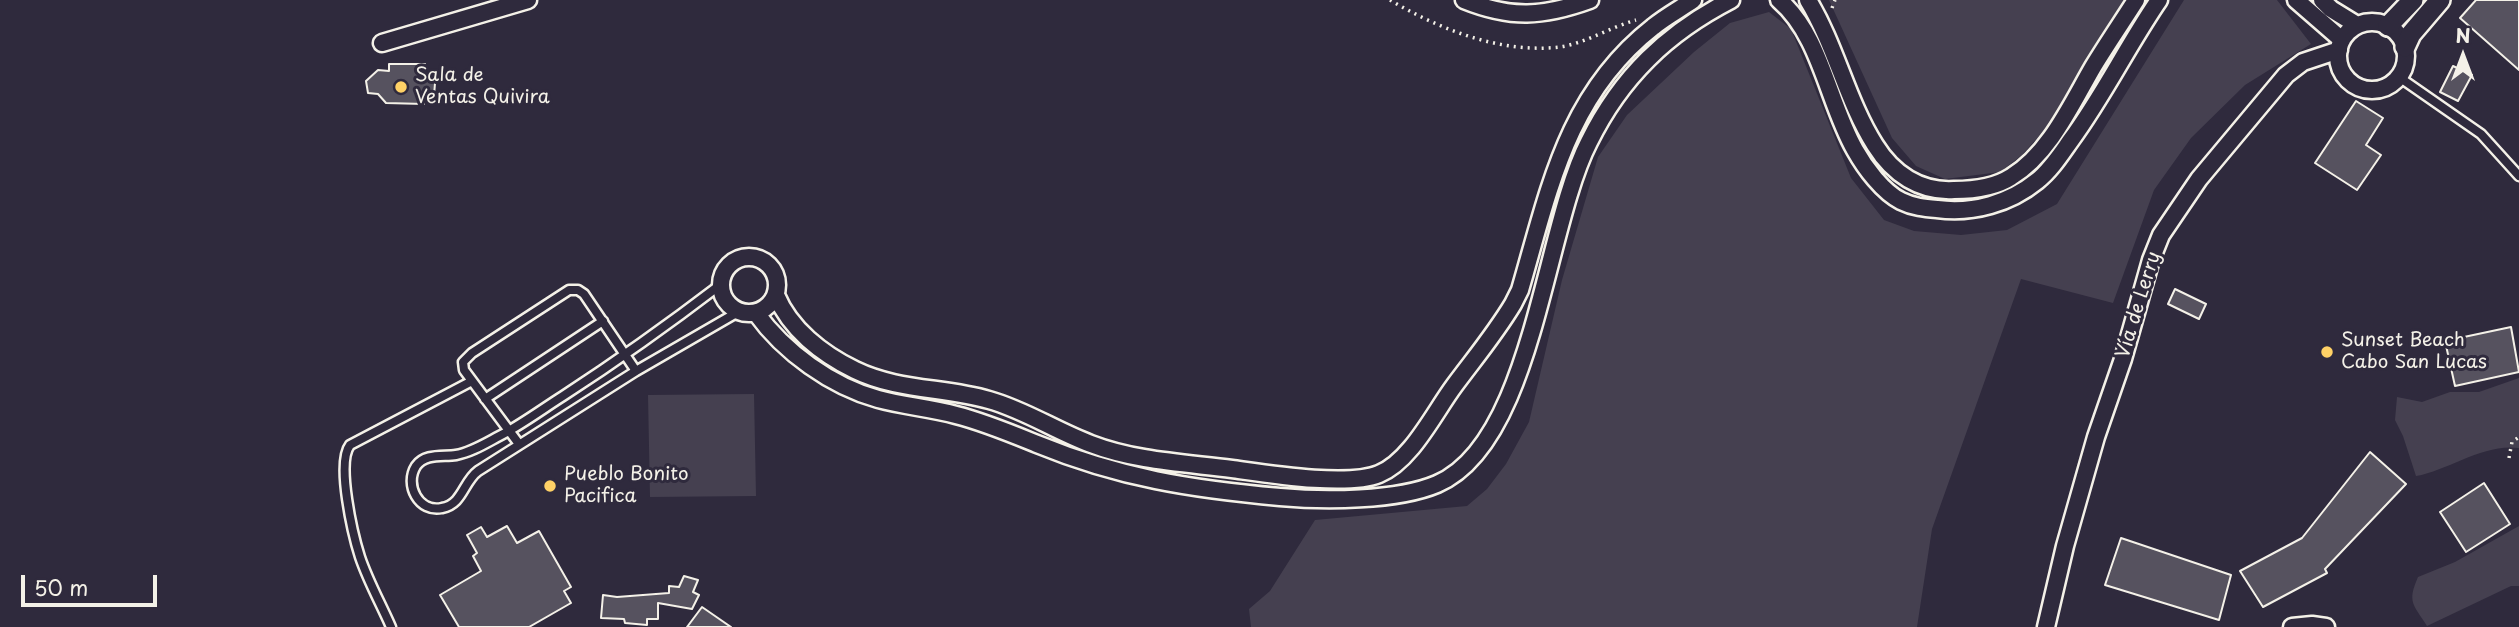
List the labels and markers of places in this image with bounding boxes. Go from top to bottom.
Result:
place label: Sala de Ventas Quivira [415,65,550,109]
marker: Sala de Ventas Quivira [393,79,409,95]
place label: Sunset Beach Cabo San Lucas [2341,330,2487,374]
marker: Sunset Beach Cabo San Lucas [2319,344,2335,360]
place label: Pueblo Bonito Pacifica [564,464,689,508]
marker: Pueblo Bonito Pacifica [542,478,558,494]

